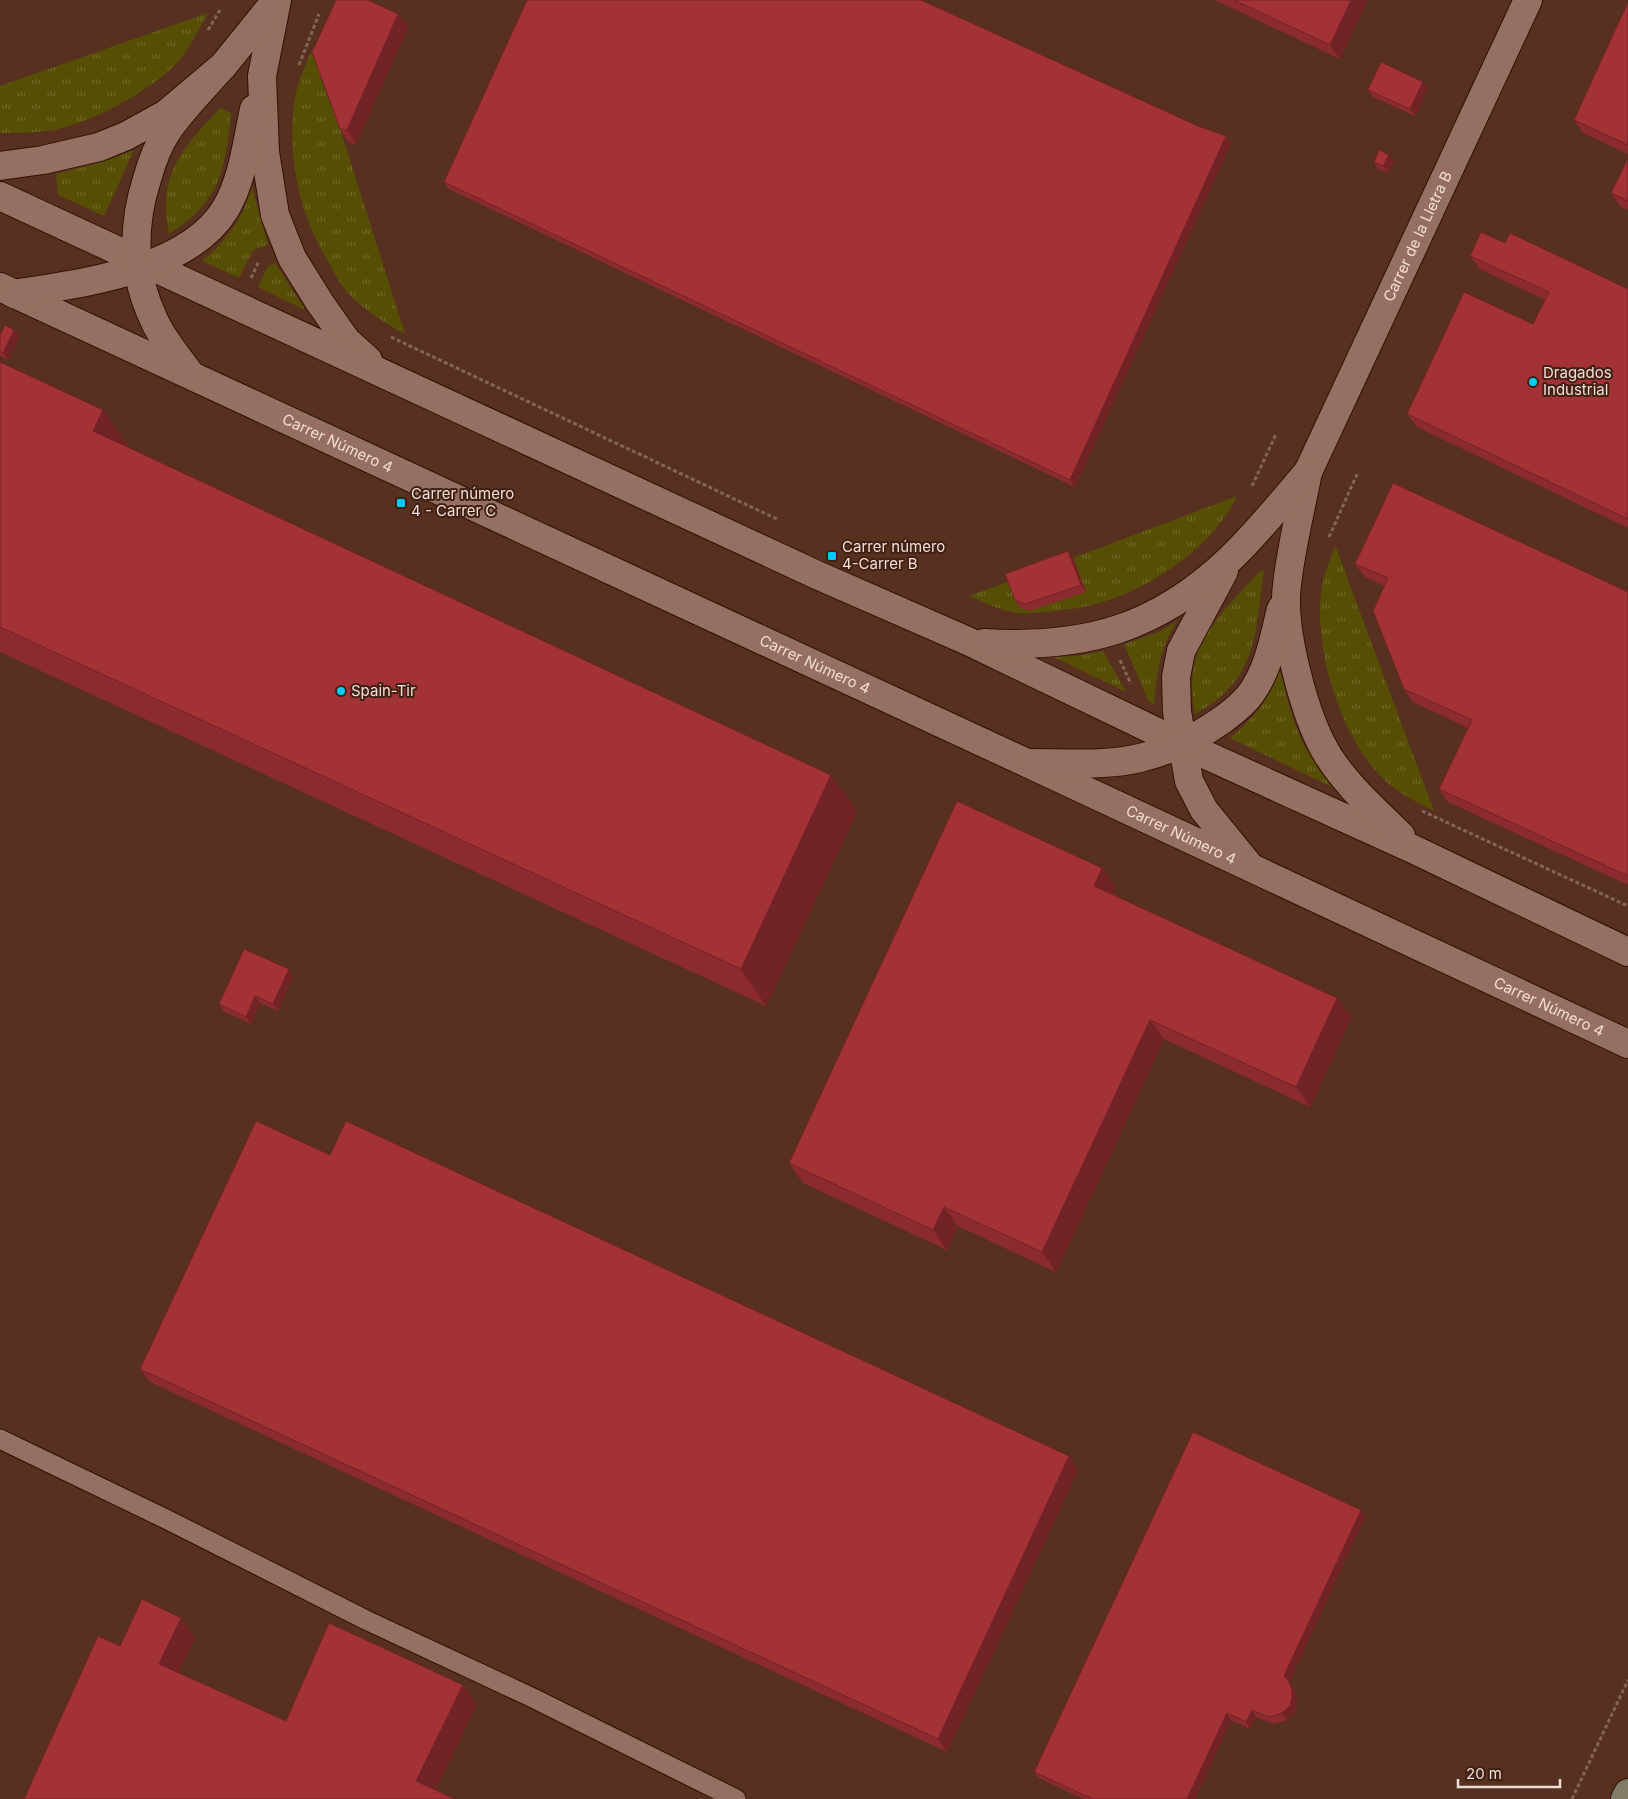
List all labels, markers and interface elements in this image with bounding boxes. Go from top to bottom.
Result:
street label: Carrer de la Lletra B [1379,168,1456,304]
place label: Dragados Industrial [1543,363,1612,399]
marker: Dragados Industrial [1527,376,1539,388]
street label: Carrer Número 4 [279,409,396,477]
place label: Carrer número 4 - Carrer C [411,484,514,520]
marker: Carrer número 4 - Carrer C [395,497,407,509]
place label: Carrer número 4-Carrer B [842,537,945,573]
marker: Carrer número 4-Carrer B [826,550,838,562]
street label: Carrer Número 4 [757,630,873,698]
place label: Spain-Tir [351,681,416,700]
marker: Spain-Tir [335,685,347,697]
street label: Carrer Número 4 [1123,801,1240,869]
street label: Carrer Número 4 [1491,973,1607,1040]
scale bar [1458,1756,1560,1788]
text: 20 m [1466,1764,1502,1783]

